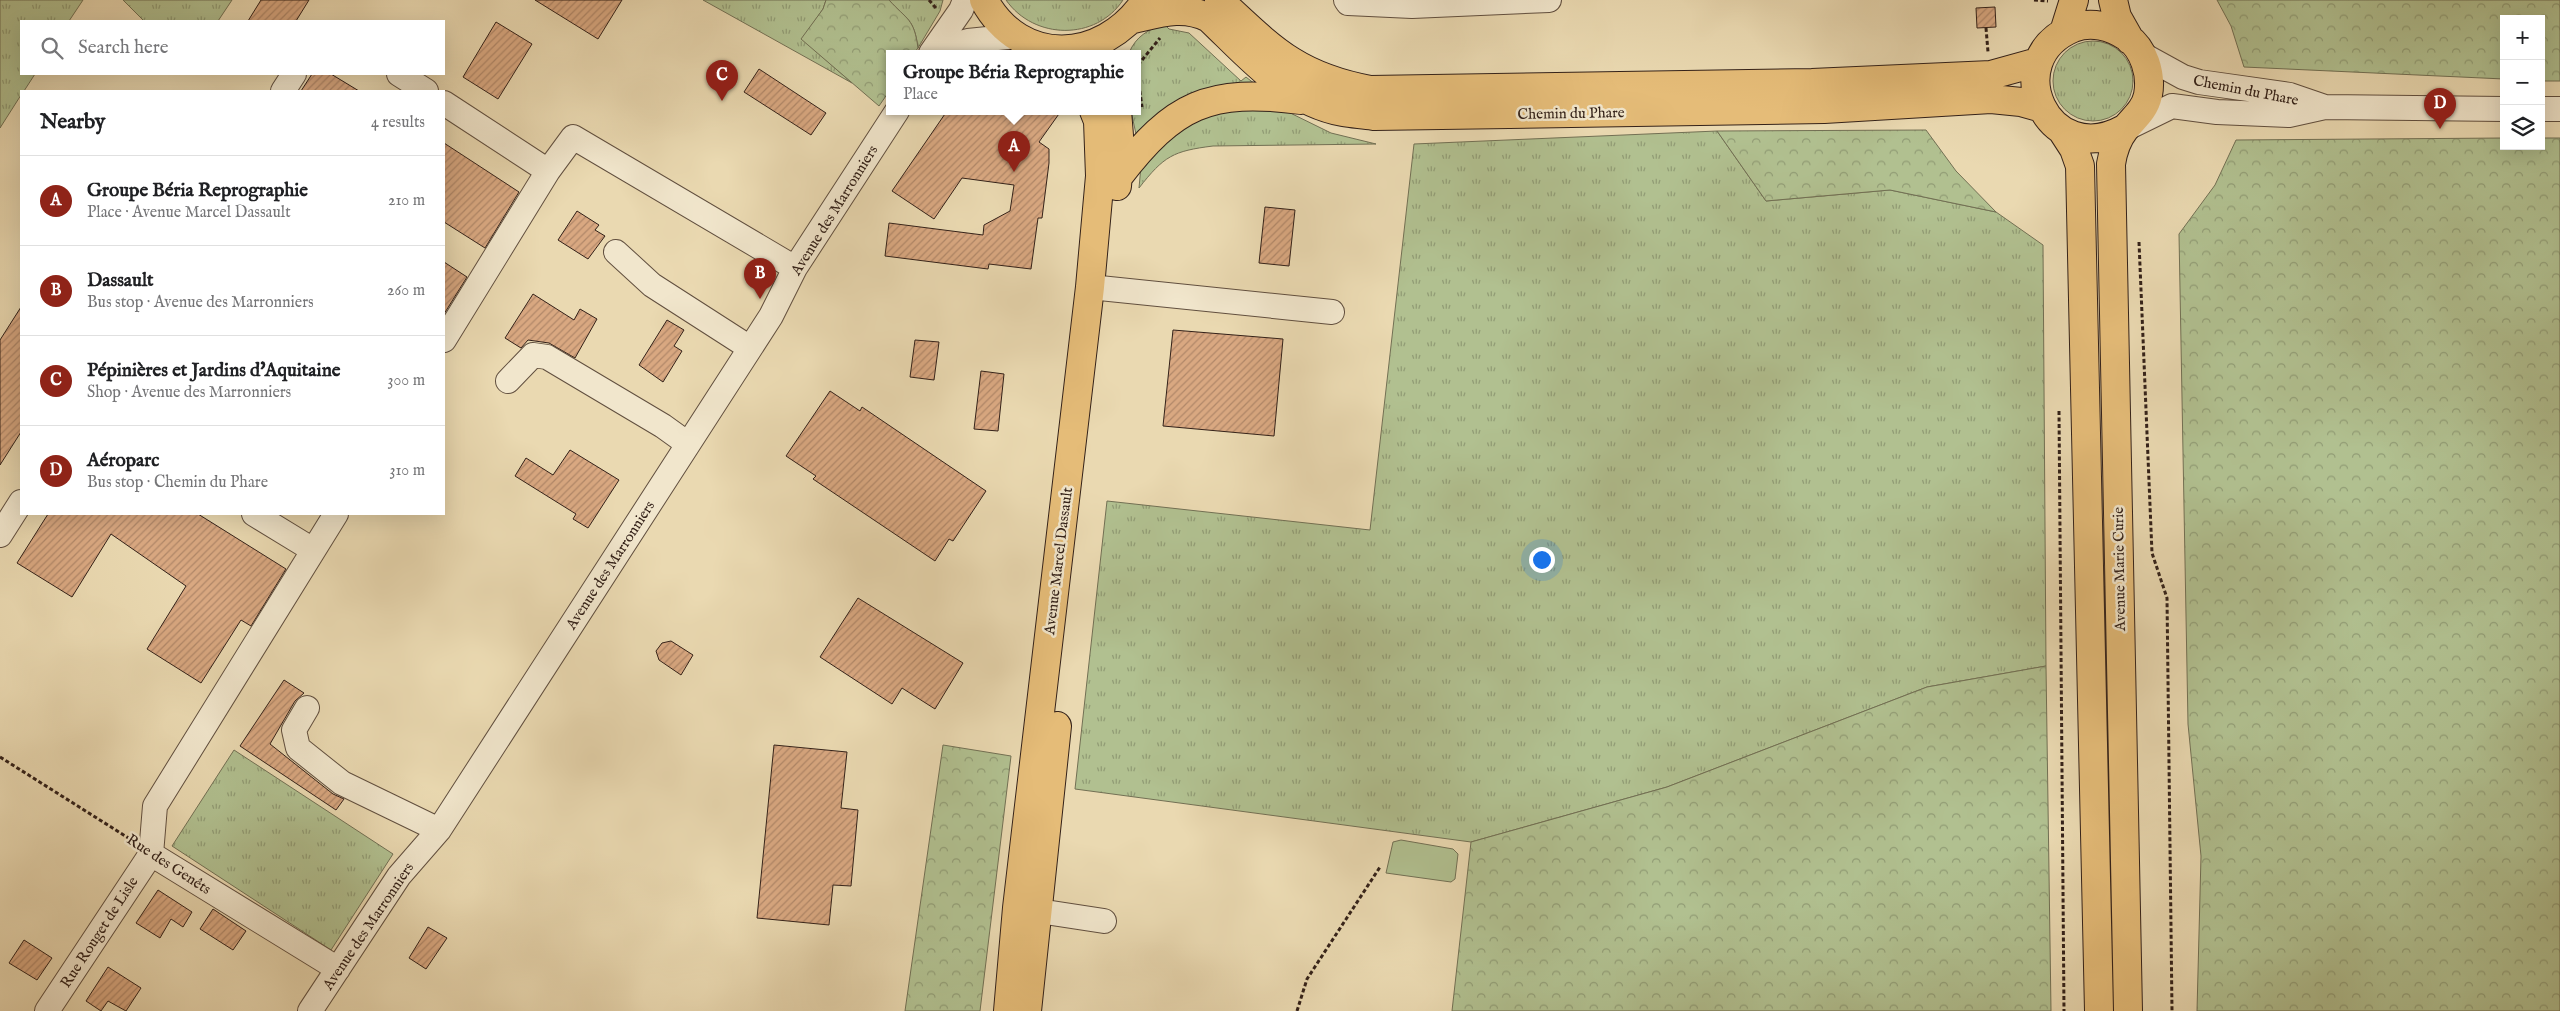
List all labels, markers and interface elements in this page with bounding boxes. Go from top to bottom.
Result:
map controls [2500,15,2545,150]
button: + [2500,15,2545,60]
search box [20,20,445,75]
icon: search [38,34,66,62]
text: Search here [78,36,169,60]
popup [886,50,1141,115]
pin: C [706,60,738,101]
button: − [2500,60,2545,105]
text: Groupe Béria Reprographie [903,61,1124,85]
street label: Chemin du Phare [2192,71,2300,110]
text: Place [903,85,938,105]
pin: D [2424,88,2456,129]
street label: Chemin du Phare [1517,103,1625,124]
button: layers [2500,105,2545,150]
text: Nearby [40,109,105,136]
text: 4 results [371,113,425,133]
pin: A [998,131,1030,172]
street label: Avenue des Marronniers [786,142,882,280]
text: Groupe Béria Reprographie [87,179,308,203]
text: A [51,191,61,211]
text: 210 m [388,191,425,211]
text: Place · Avenue Marcel Dassault [87,203,291,223]
pin: B [744,258,776,299]
text: Dassault [87,269,154,293]
text: B [51,281,61,301]
text: 260 m [387,281,425,301]
text: Bus stop · Avenue des Marronniers [87,293,314,313]
text: Pépinières et Jardins d'Aquitaine [87,359,341,383]
text: C [50,371,62,391]
text: 300 m [387,371,425,391]
text: Shop · Avenue des Marronniers [87,383,291,403]
text: Aéroparc [87,449,159,473]
text: D [50,461,62,481]
text: 310 m [389,461,425,481]
text: Bus stop · Chemin du Phare [87,473,268,493]
street label: Avenue Marcel Dassault [1040,486,1077,637]
street label: Avenue des Marronniers [561,497,659,634]
street label: Avenue Marie Curie [2109,507,2130,632]
your location [1529,547,1555,573]
street label: Rue des Genêts [123,830,214,899]
street label: Avenue des Marronniers [318,859,418,995]
street label: Rue Rouget de Lisle [56,873,143,992]

